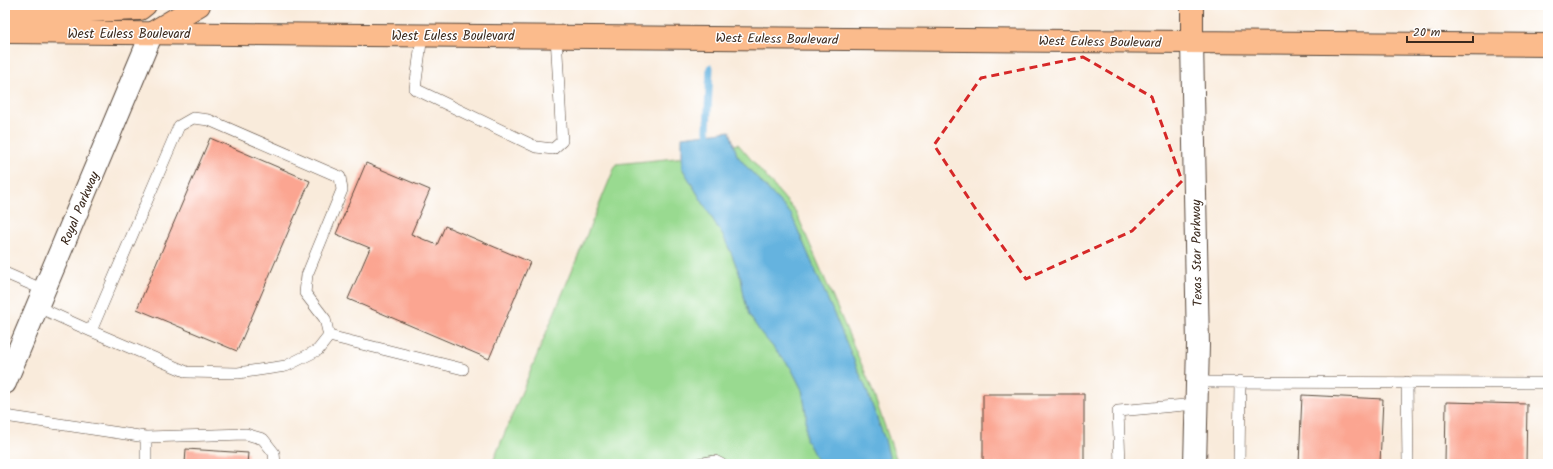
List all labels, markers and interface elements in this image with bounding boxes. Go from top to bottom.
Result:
scale bar [1407,18,1473,44]
text: 20 m [1413,23,1441,42]
street label: West Euless Boulevard [68,24,191,45]
street label: West Euless Boulevard [392,26,515,47]
street label: West Euless Boulevard [715,28,839,51]
street label: West Euless Boulevard [1038,31,1162,54]
street label: Royal Parkway [55,167,106,249]
street label: Texas Star Parkway [1186,198,1209,307]

